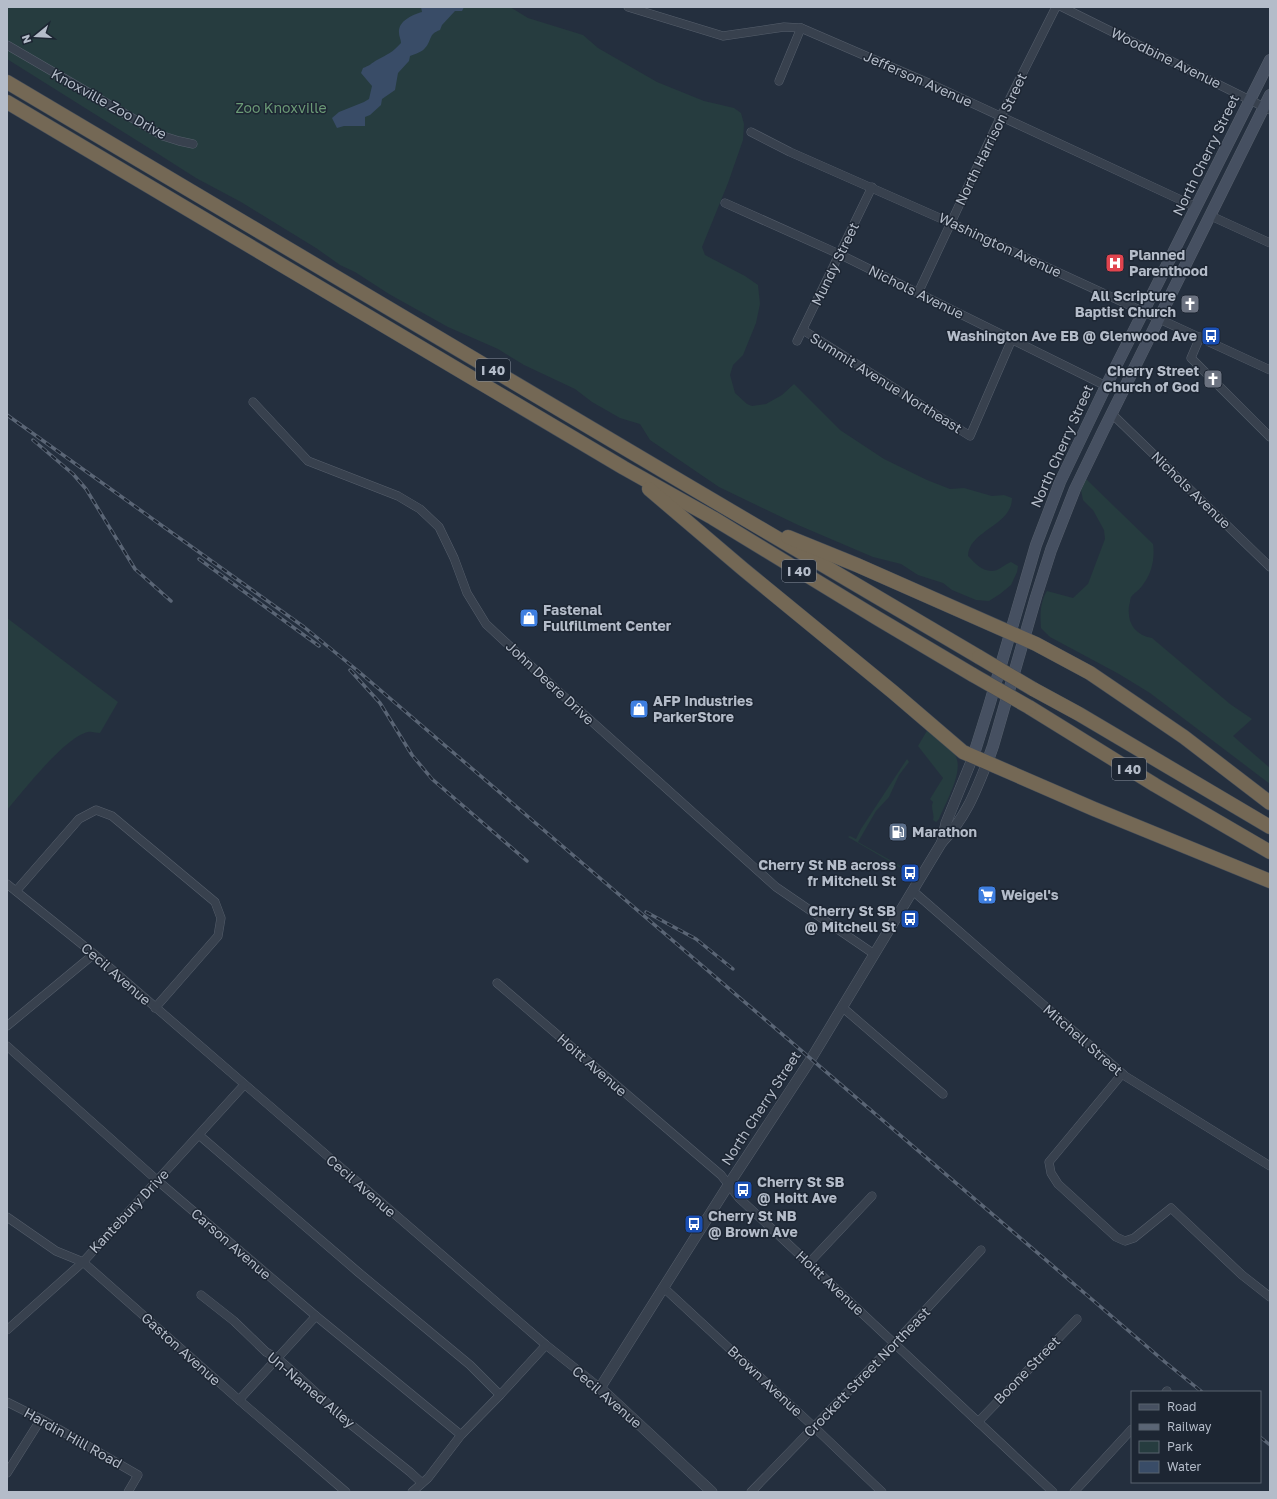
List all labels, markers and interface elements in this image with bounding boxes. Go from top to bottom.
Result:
north arrow [16,16,56,56]
street label: Woodbine Avenue [1108,24,1224,92]
text: N [19,33,33,45]
street label: Jefferson Avenue [861,47,975,110]
street label: Knoxville Zoo Drive [49,65,170,142]
street label: North Harrison Street [951,70,1030,208]
street label: North Cherry Street [1169,91,1242,218]
park label: Zoo Knoxville [235,99,327,116]
street label: Washington Avenue [936,209,1064,280]
street label: Mundy Street [807,219,862,308]
place label: Planned Parenthood [1129,246,1208,279]
hospital icon: Planned Parenthood [1104,252,1126,274]
street label: Nichols Avenue [866,261,967,322]
place label: All Scripture Baptist Church [1075,287,1176,320]
church icon: All Scripture Baptist Church [1179,293,1201,315]
bus stop icon: Washington Ave EB @ Glenwood Ave [1200,325,1222,347]
place label: Washington Ave EB @ Glenwood Ave [947,327,1197,344]
street label: Summit Avenue Northeast [807,329,965,436]
road number: I 40 [476,359,510,381]
place label: Cherry Street Church of God [1103,362,1199,395]
church icon: Cherry Street Church of God [1202,368,1224,390]
street label: North Cherry Street [1027,382,1096,510]
street label: Nichols Avenue [1148,447,1235,532]
road number: I 40 [782,560,816,582]
place label: Fastenal Fullfillment Center [543,601,672,634]
shop icon: Fastenal Fullfillment Center [518,607,540,629]
street label: John Deere Drive [503,637,598,728]
place label: AFP Industries ParkerStore [653,692,753,725]
shop icon: AFP Industries ParkerStore [628,698,650,720]
road number: I 40 [1112,758,1146,780]
fuel station icon: Marathon [887,821,909,843]
place label: Marathon [912,823,977,840]
place label: Cherry St NB across fr Mitchell St [758,856,896,889]
bus stop icon: Cherry St NB across fr Mitchell St [899,862,921,884]
supermarket icon: Weigel's [976,884,998,906]
place label: Weigel's [1001,886,1059,903]
place label: Cherry St SB @ Mitchell St [805,902,896,935]
bus stop icon: Cherry St SB @ Mitchell St [899,908,921,930]
street label: Cecil Avenue [78,939,155,1008]
street label: Mitchell Street [1040,1001,1127,1079]
street label: Hoitt Avenue [554,1030,631,1100]
street label: North Cherry Street [717,1047,804,1168]
street label: Cecil Avenue [323,1151,400,1220]
street label: Kantebury Drive [85,1165,172,1256]
place label: Cherry St SB @ Hoitt Ave [757,1173,845,1206]
bus stop icon: Cherry St SB @ Hoitt Ave [732,1179,754,1201]
street label: Carson Avenue [188,1204,275,1283]
place label: Cherry St NB @ Brown Ave [708,1207,798,1240]
bus stop icon: Cherry St NB @ Brown Ave [683,1213,705,1235]
street label: Hoitt Avenue [793,1247,868,1318]
street label: Crockett Street Northeast [800,1303,933,1440]
street label: Gaston Avenue [138,1309,224,1389]
street label: Boone Street [990,1332,1063,1407]
street label: Brown Avenue [724,1342,806,1420]
street label: Un-Named Alley [264,1348,359,1431]
street label: Cecil Avenue [569,1362,646,1431]
legend [1131,1391,1261,1483]
text: Road [1167,1399,1196,1414]
street label: Hardin Hill Road [21,1404,125,1472]
text: Railway [1167,1419,1212,1434]
text: Park [1167,1439,1193,1454]
text: Water [1167,1459,1201,1474]

